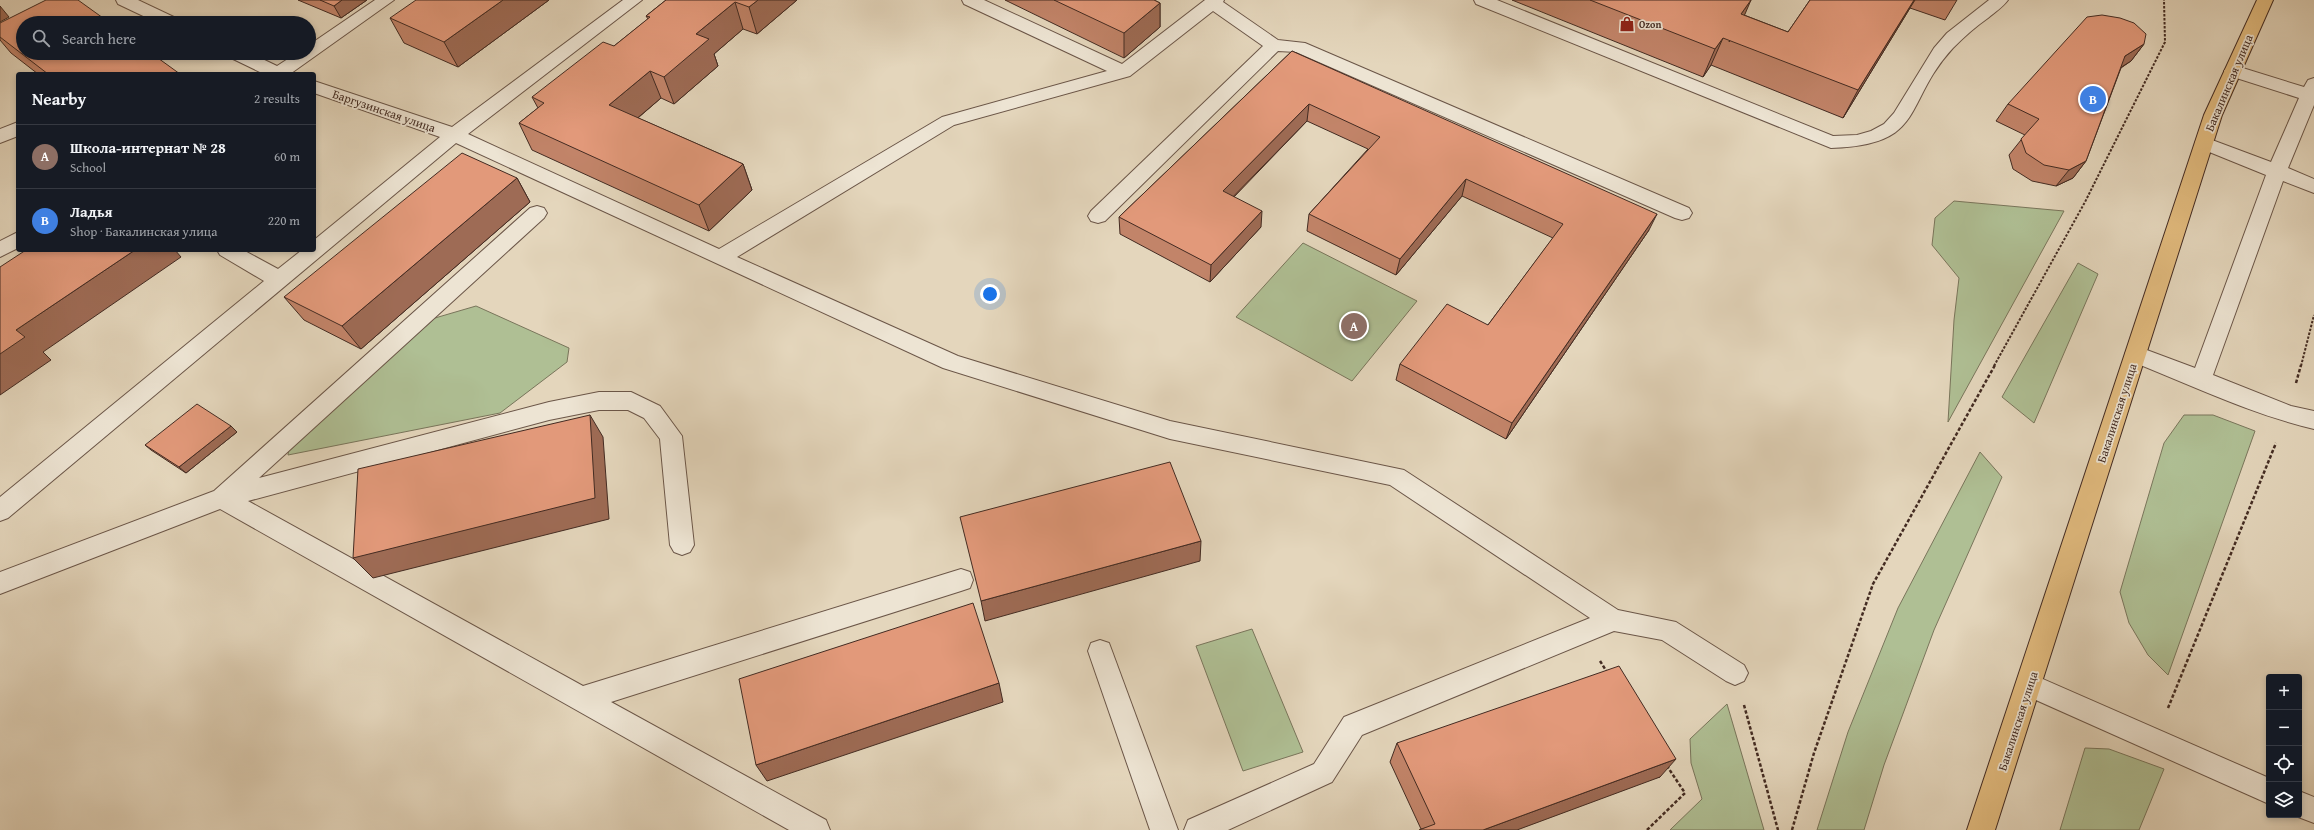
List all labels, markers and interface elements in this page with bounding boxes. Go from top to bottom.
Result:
shop icon: Ozon [1618,15,1636,33]
search box [16,16,316,60]
place label: Ozon [1639,17,1661,32]
icon: search [30,27,52,49]
text: Search here [62,28,136,49]
street label: Бакалинская улица [2200,32,2257,134]
pin: B [2080,84,2106,114]
street label: Баргузинская улица [330,85,438,136]
text: Nearby [32,86,86,111]
text: 2 results [254,89,300,108]
text: Школа-интернат № 28 [70,137,226,158]
text: A [41,147,49,166]
text: 60 m [274,147,300,166]
text: School [70,158,106,177]
text: Ладья [70,201,113,222]
text: B [41,211,49,230]
text: 220 m [268,211,300,230]
text: Shop · Бакалинская улица [70,222,217,241]
your location [980,284,1000,304]
pin: A [1341,311,1367,341]
street label: Бакалинская улица [2092,361,2141,465]
street label: Бакалинская улица [1993,669,2042,773]
map controls [2266,674,2302,818]
button: + [2266,674,2302,710]
button: − [2266,710,2302,746]
button: locate [2266,746,2302,782]
button: layers [2266,782,2302,818]

